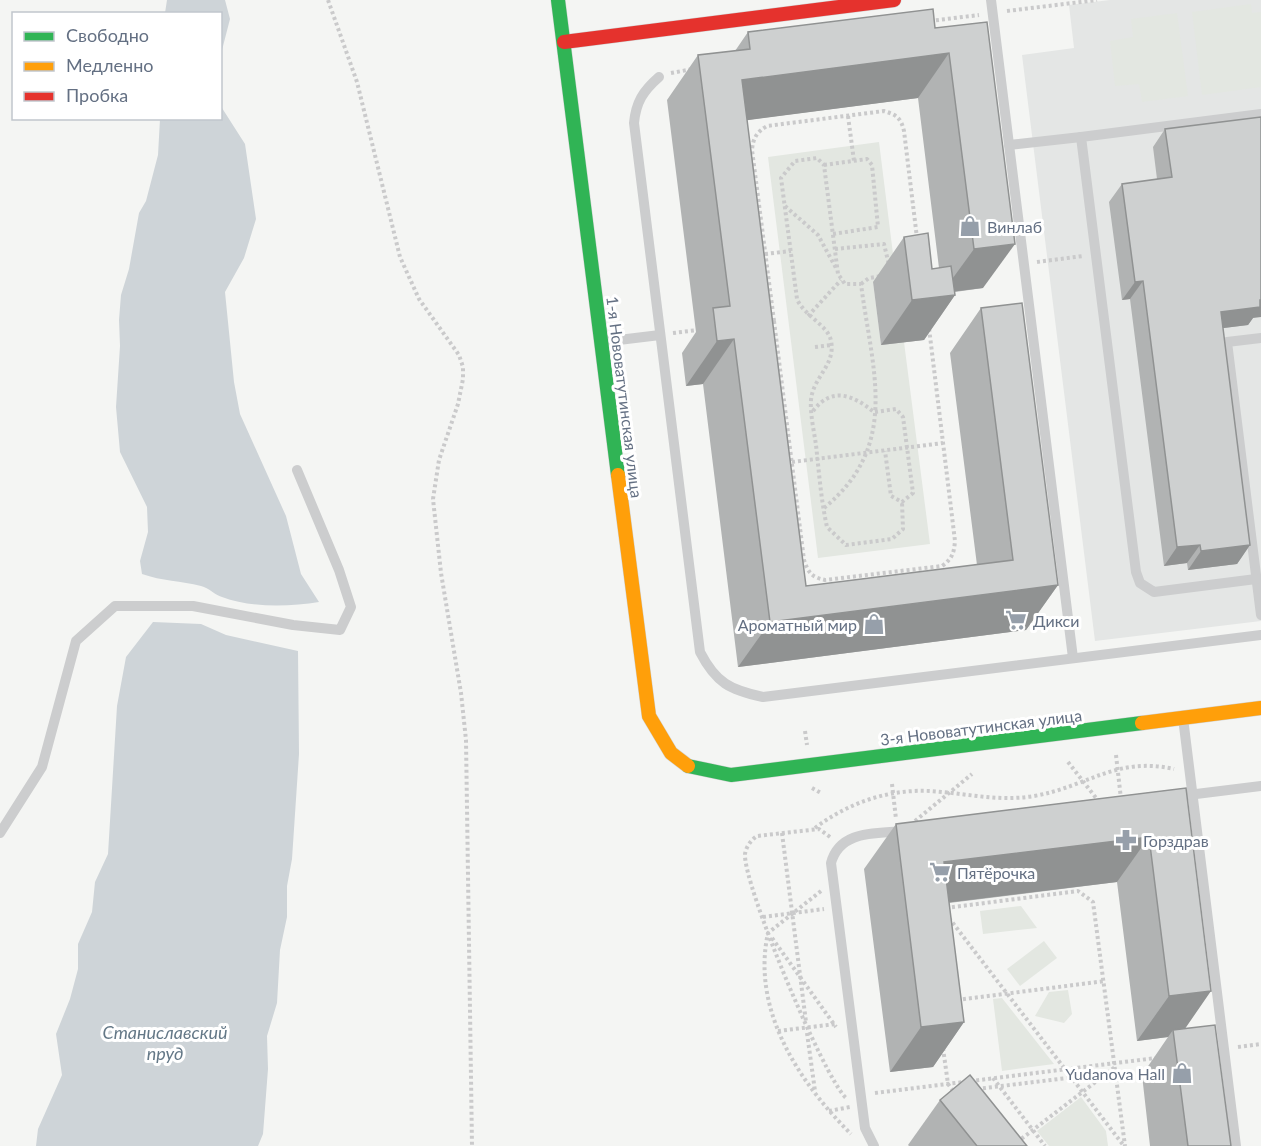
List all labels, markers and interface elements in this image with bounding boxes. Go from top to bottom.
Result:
legend [12,12,222,120]
text: Свободно [66,24,149,46]
text: Медленно [66,54,154,76]
text: Пробка [66,84,128,106]
shop icon: Винлаб [958,214,982,238]
place label: Винлаб [987,217,1042,236]
street label: 1-я Нововатутинская улица [603,295,647,499]
supermarket icon: Дикси [1004,608,1028,632]
place label: Дикси [1033,611,1079,630]
shop icon: Ароматный мир [862,612,886,636]
place label: Ароматный мир [738,615,857,634]
street label: 3-я Нововатутинская улица [879,705,1083,749]
pharmacy icon: Горздрав [1114,828,1138,852]
place label: Горздрав [1143,831,1209,850]
supermarket icon: Пятёрочка [928,860,952,884]
place label: Пятёрочка [957,863,1035,882]
water label: Станиславский пруд [103,1021,227,1064]
shop icon: Yudanova Hall [1170,1061,1194,1085]
place label: Yudanova Hall [1065,1064,1165,1083]

